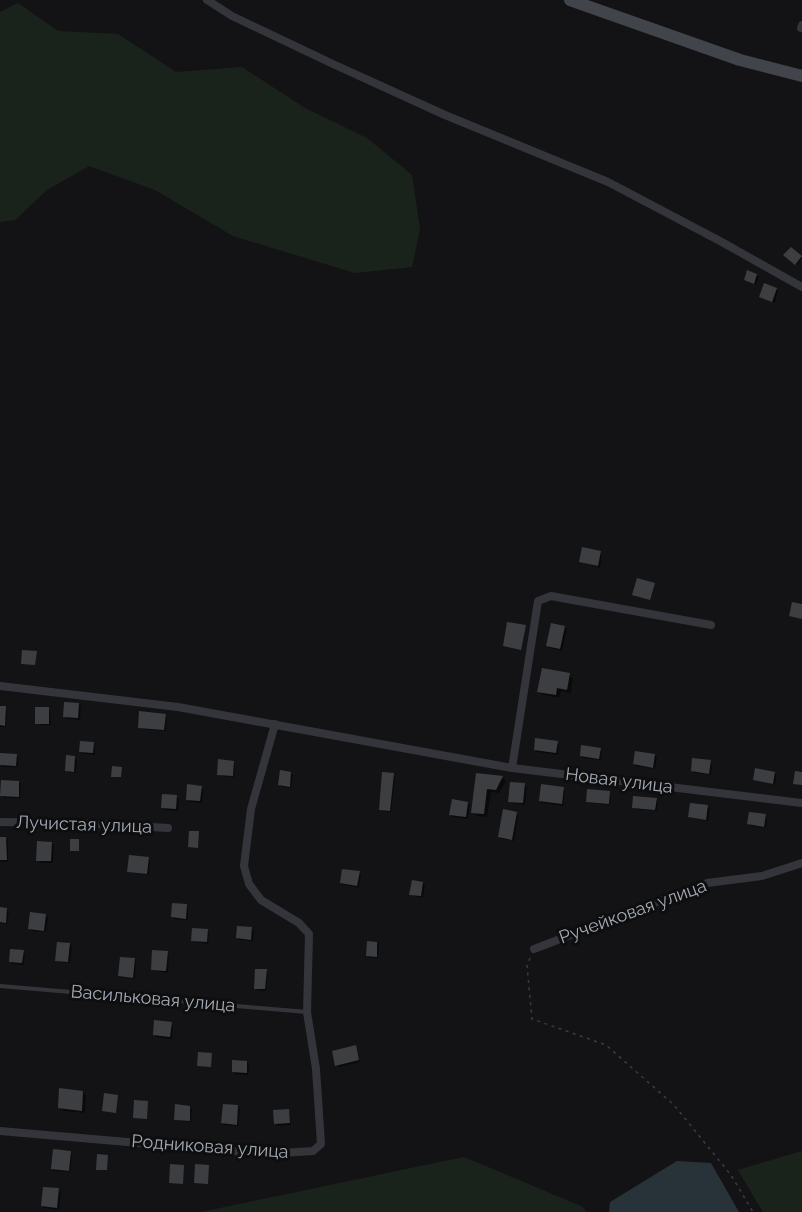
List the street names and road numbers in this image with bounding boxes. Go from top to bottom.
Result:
street label: Новая улица [564,764,674,798]
street label: Лучистая улица [16,812,152,838]
street label: Ручейковая улица [556,875,710,949]
street label: Васильковая улица [70,981,236,1017]
street label: Родниковая улица [131,1131,289,1163]

